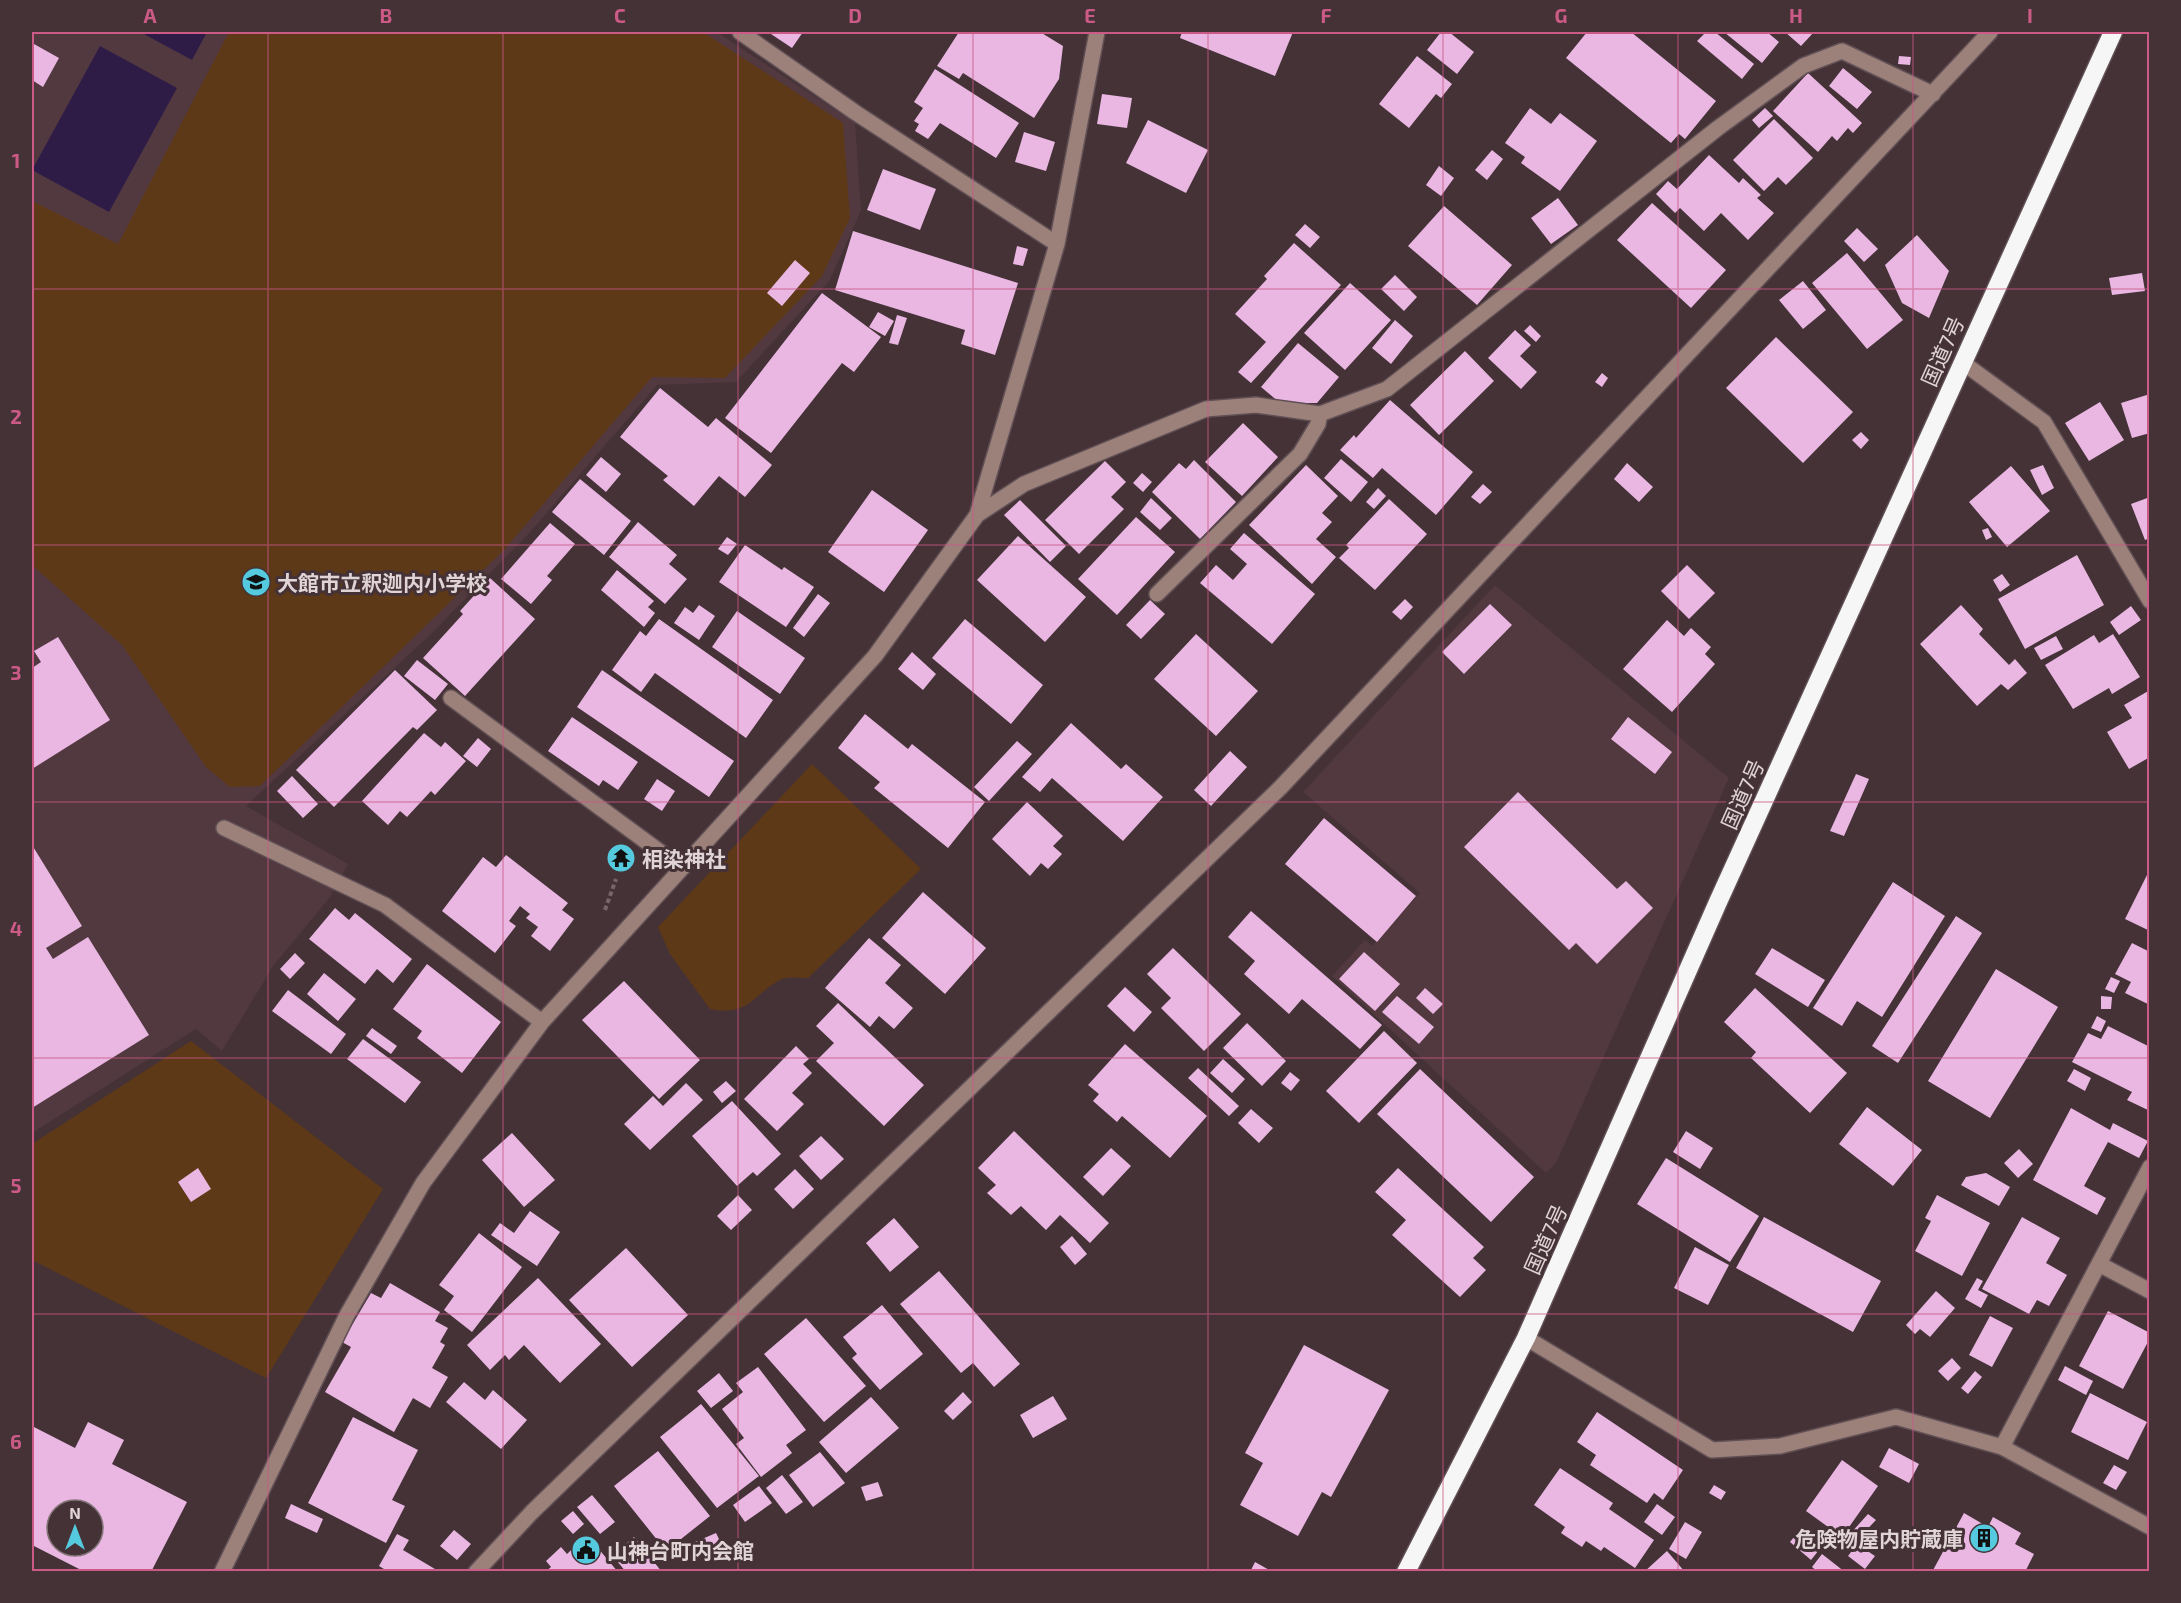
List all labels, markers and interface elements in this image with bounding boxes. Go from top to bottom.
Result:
text: A [143,3,157,27]
text: B [380,3,392,27]
text: C [614,3,626,27]
text: D [848,3,862,27]
text: E [1084,3,1096,27]
text: F [1320,3,1332,27]
text: G [1555,3,1567,27]
text: H [1789,3,1803,27]
text: I [2027,3,2033,27]
text: 1 [12,148,20,172]
street label: 国道7号 [1916,312,1968,390]
text: 2 [10,404,22,428]
school or university icon: 大館市立釈迦内小学校 [240,566,272,598]
place label: 大館市立釈迦内小学校 [277,570,487,595]
text: 3 [10,660,22,684]
street label: 国道7号 [1716,755,1768,833]
temple icon: 相染神社 [605,842,637,874]
place label: 相染神社 [642,846,726,871]
text: 4 [10,916,23,940]
text: 5 [10,1173,22,1197]
street label: 国道7号 [1519,1200,1571,1278]
text: 6 [10,1429,22,1453]
north arrow [45,1498,105,1558]
text: N [69,1503,81,1522]
building icon: 危険物屋内貯蔵庫 [1968,1522,2000,1554]
place label: 危険物屋内貯蔵庫 [1795,1526,1963,1551]
public building icon: 山神台町内会館 [570,1534,602,1566]
place label: 山神台町内会館 [607,1538,754,1563]

